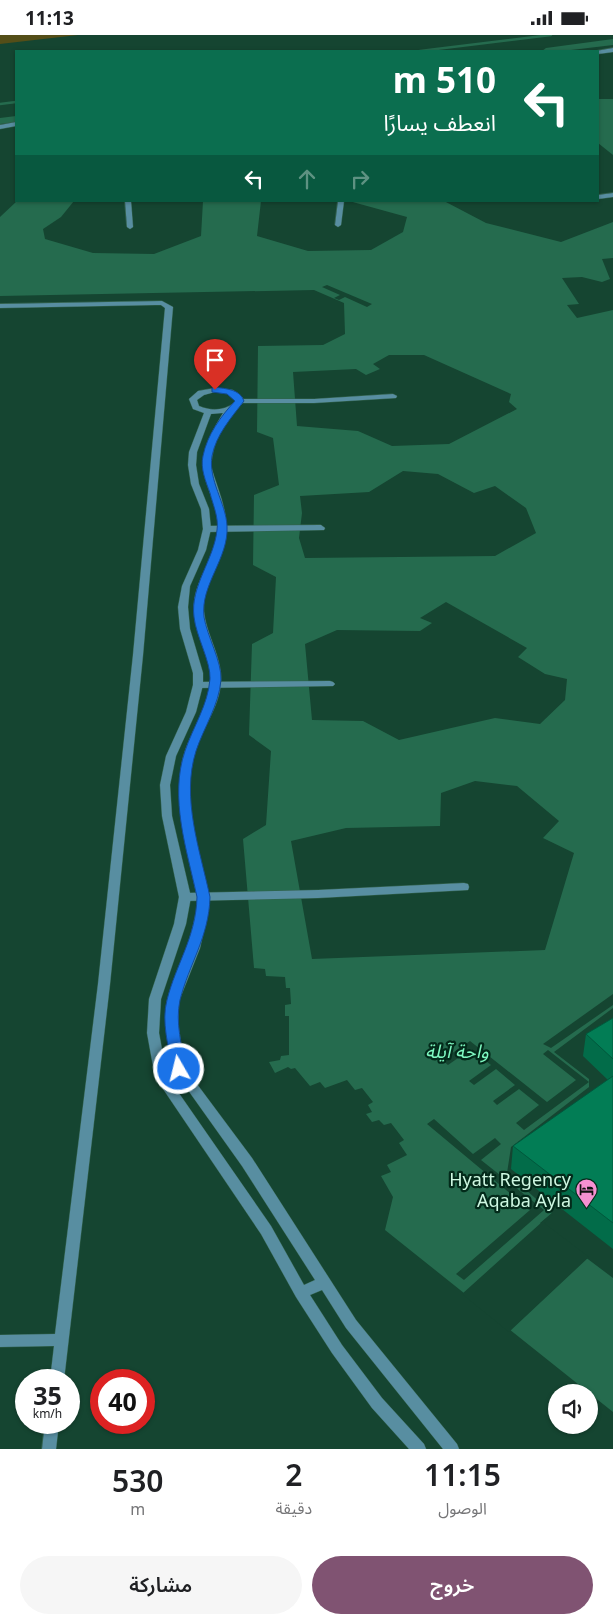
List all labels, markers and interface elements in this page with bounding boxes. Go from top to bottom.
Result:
text: 11:13 [25,5,74,31]
text: 510 m [393,56,496,103]
icon: left [514,70,579,135]
text: انعطف يسارًا [383,107,496,137]
icon: left [240,165,268,193]
icon: ahead [293,165,321,193]
icon: right [346,165,374,193]
pin [194,339,236,390]
icon: arrive [201,346,229,374]
water label: واحة آيلة [425,1038,489,1064]
position arrow [152,1042,204,1094]
place label: Hyatt Regency Aqaba Ayla [449,1167,572,1212]
hotel icon: Hyatt Regency Aqaba Ayla [575,1178,599,1209]
speed limit sign: 40 [90,1369,155,1434]
text: 35 [33,1378,62,1412]
map controls [548,1384,598,1434]
button: sound [548,1384,598,1434]
text: km/h [33,1405,62,1422]
text: 2 [285,1454,302,1495]
text: 11:15 [424,1454,501,1495]
text: 530 [112,1460,164,1501]
text: دقيقة [276,1497,312,1519]
text: الوصول [438,1497,487,1519]
text: m [130,1498,145,1520]
button: مشاركة [20,1556,302,1614]
button: خروج [312,1556,593,1614]

